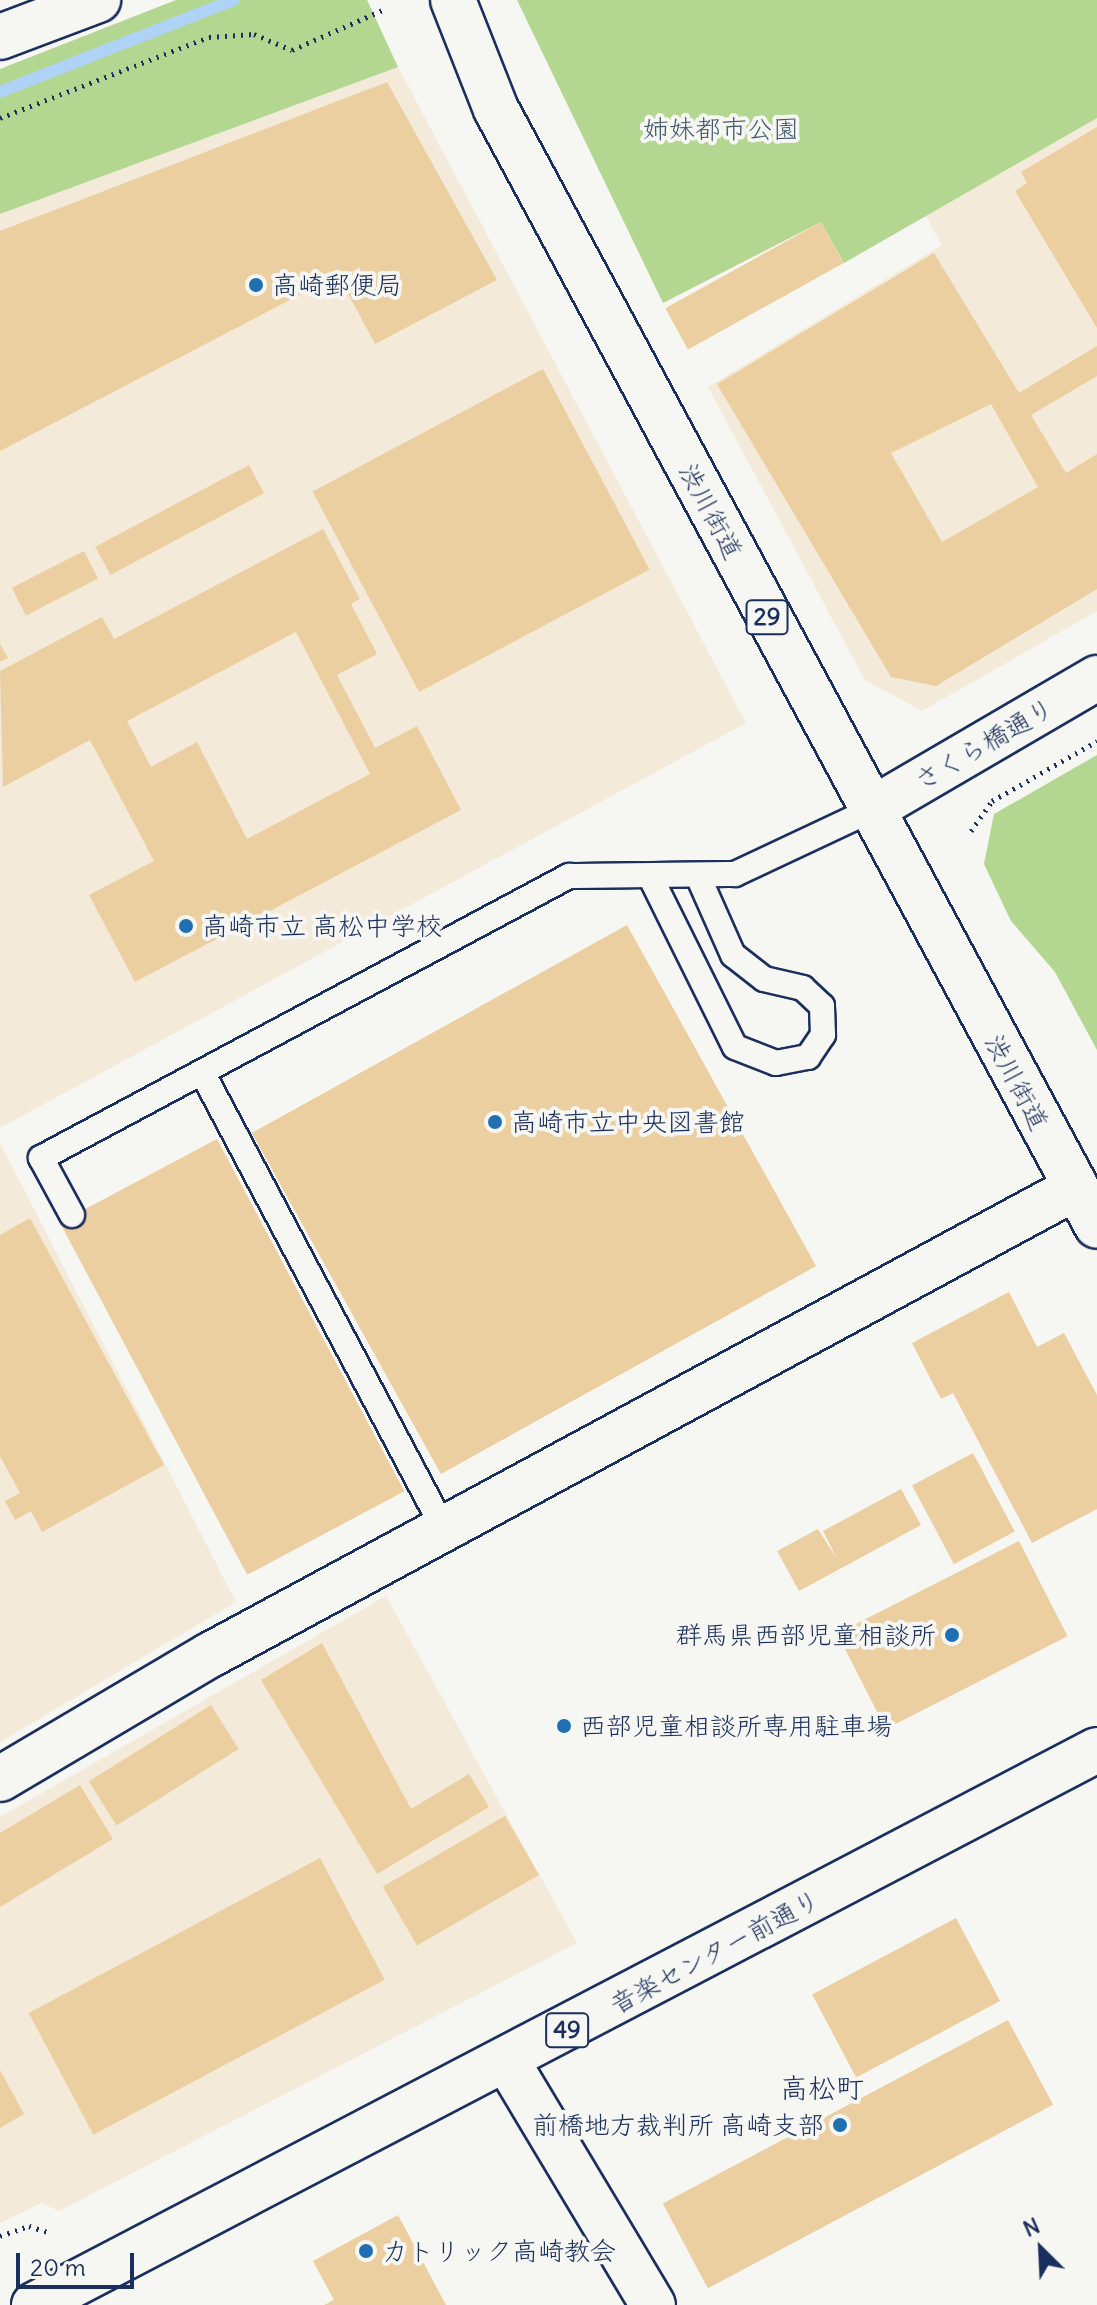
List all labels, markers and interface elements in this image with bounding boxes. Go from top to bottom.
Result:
park label: 姉妹都市公園 [643,113,799,145]
place label: 高崎郵便局 [272,269,402,301]
marker: 高崎郵便局 [247,276,265,294]
street label: 渋川街道 [673,458,749,564]
road number: 29 [745,597,789,637]
street label: さくら橋通り [909,691,1059,797]
place label: 高崎市立 高松中学校 [202,910,442,942]
marker: 高崎市立 高松中学校 [177,917,195,935]
street label: 渋川街道 [979,1029,1055,1135]
place label: 高崎市立中央図書館 [511,1106,745,1138]
marker: 高崎市立中央図書館 [486,1113,504,1131]
place label: 群馬県西部児童相談所 [676,1619,936,1651]
marker: 群馬県西部児童相談所 [943,1626,961,1644]
place label: 西部児童相談所専用駐車場 [580,1710,892,1742]
marker: 西部児童相談所専用駐車場 [555,1717,573,1735]
street label: 音楽センター前通り [604,1883,826,2021]
road number: 49 [545,2010,589,2050]
district label: 高松町 [780,2071,864,2105]
place label: 前橋地方裁判所 高崎支部 [532,2109,824,2141]
marker: 前橋地方裁判所 高崎支部 [831,2116,849,2134]
north arrow [1001,2209,1081,2289]
text: N [1019,2211,1044,2243]
place label: カトリック高崎教会 [382,2235,616,2267]
scale bar [20,2237,138,2287]
marker: カトリック高崎教会 [357,2242,375,2260]
text: 20 m [30,2252,86,2282]

